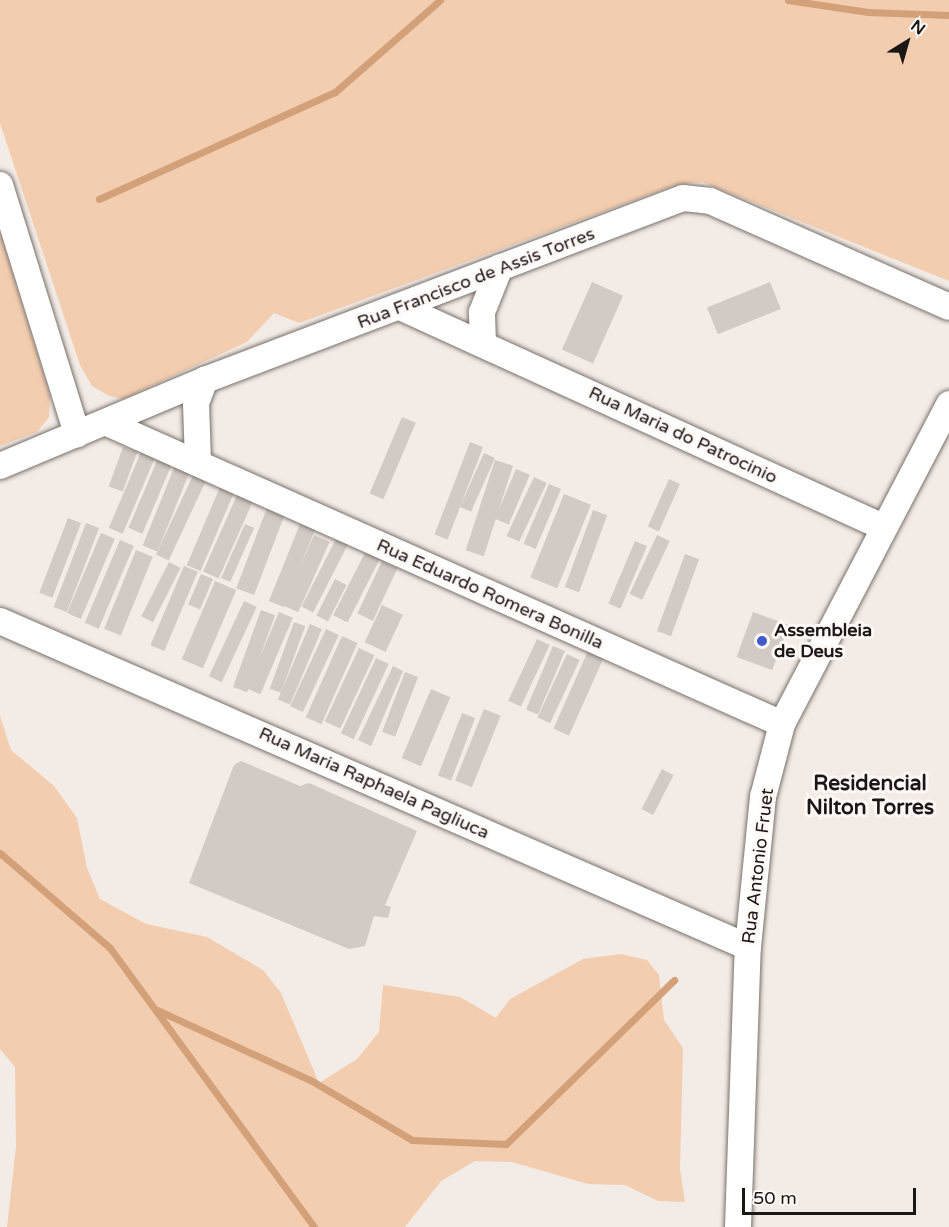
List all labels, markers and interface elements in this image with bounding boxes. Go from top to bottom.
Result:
north arrow [877,12,937,72]
text: N [907,16,929,39]
street label: Rua Francisco de Assis Torres [354,223,598,333]
street label: Rua Maria do Patrocinio [585,382,781,488]
street label: Rua Eduardo Romera Bonilla [373,534,607,654]
place label: Assembleia de Deus [774,620,872,662]
marker: Assembleia de Deus [755,634,769,648]
street label: Rua Maria Raphaela Pagliuca [255,722,493,844]
district label: Residencial Nilton Torres [806,771,934,821]
street label: Rua Antonio Fruet [738,787,778,945]
scale bar [745,1176,919,1214]
text: 50 m [753,1187,797,1209]

